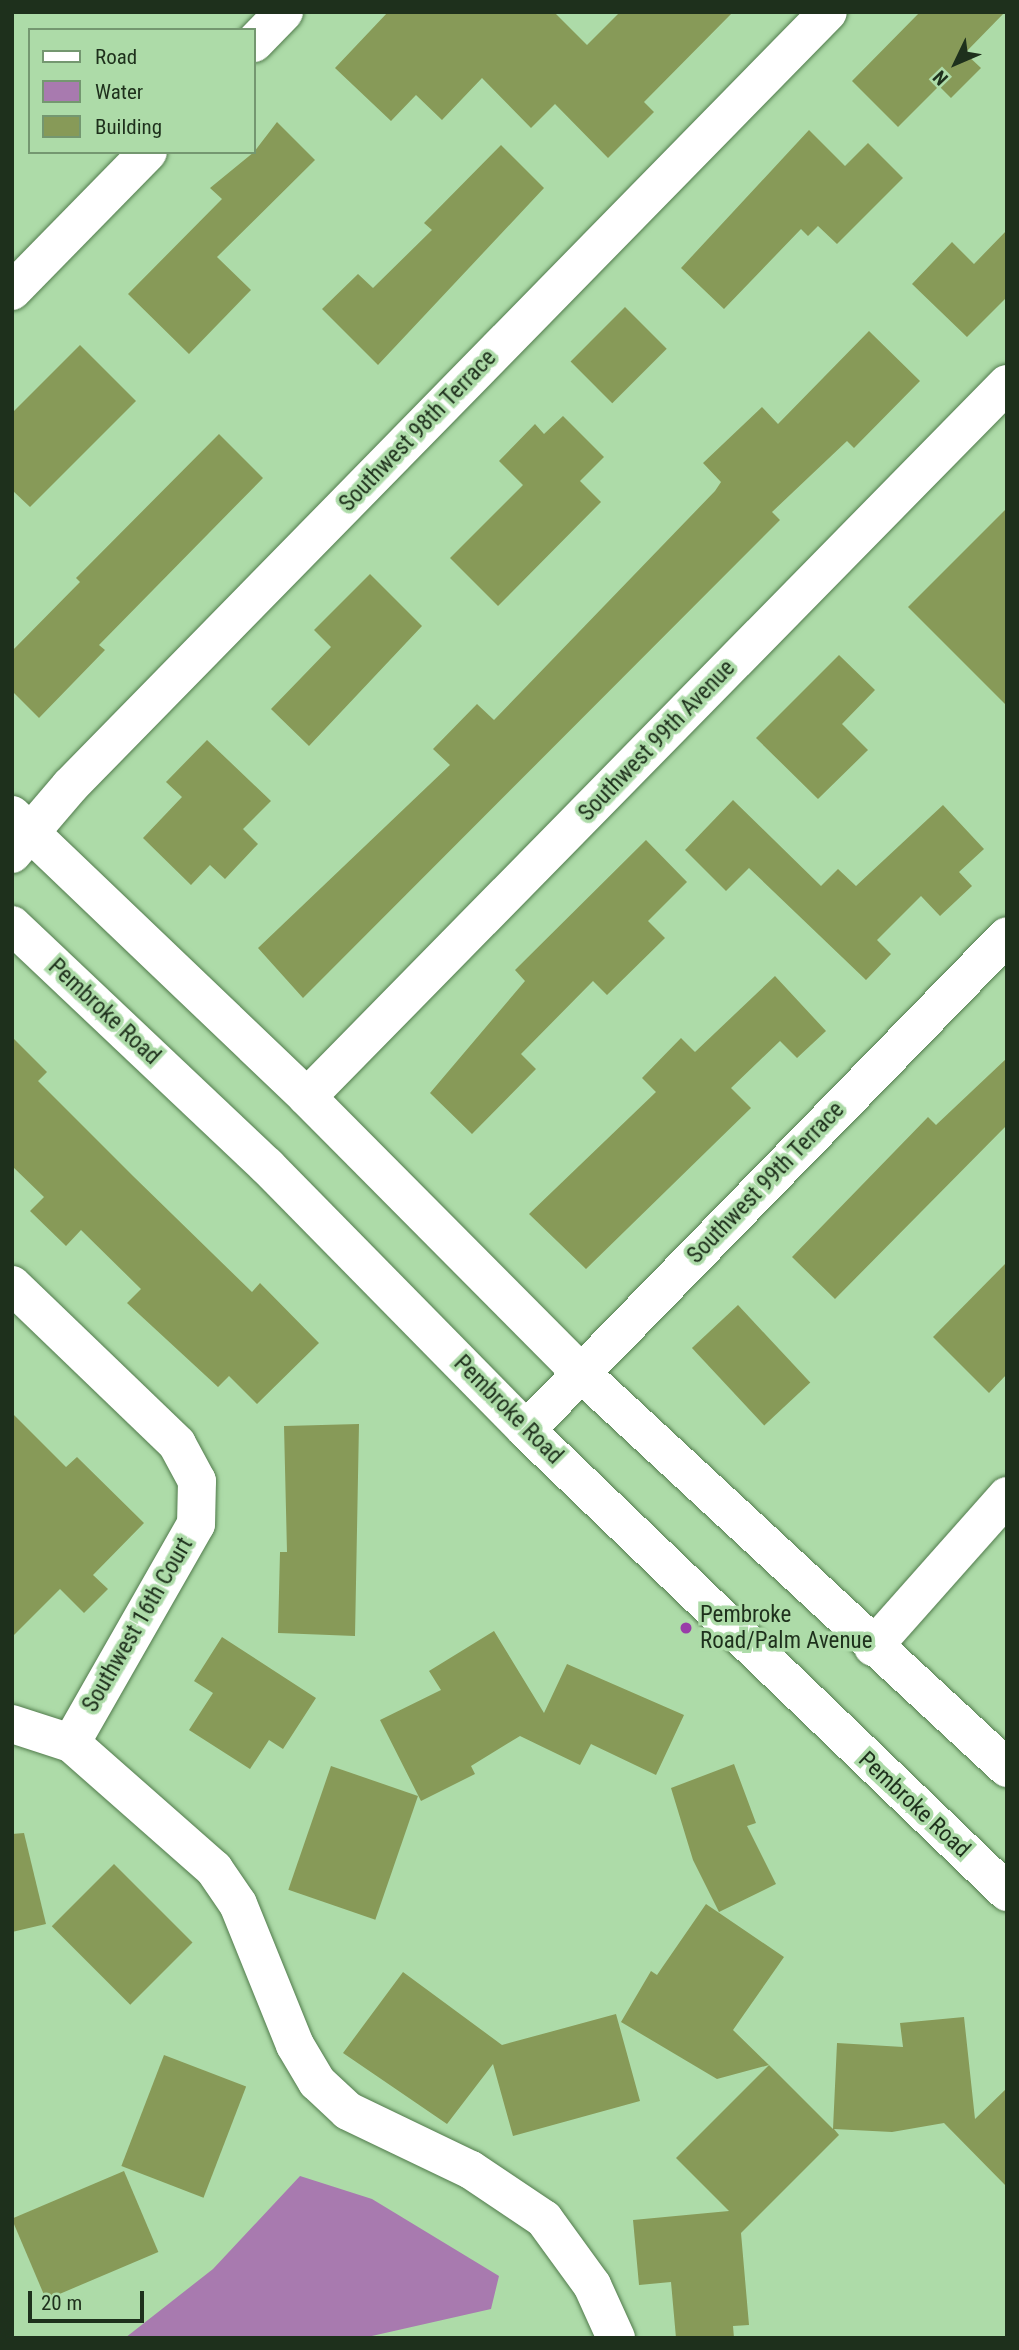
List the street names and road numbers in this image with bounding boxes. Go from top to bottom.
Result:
street label: Southwest 98th Terrace [334,344,502,518]
street label: Southwest 99th Avenue [573,655,741,827]
street label: Pembroke Road [42,953,166,1071]
street label: Southwest 99th Terrace [682,1096,850,1270]
street label: Pembroke Road [448,1350,568,1470]
street label: Southwest 16th Court [77,1533,199,1717]
street label: Pembroke Road [852,1746,976,1864]

